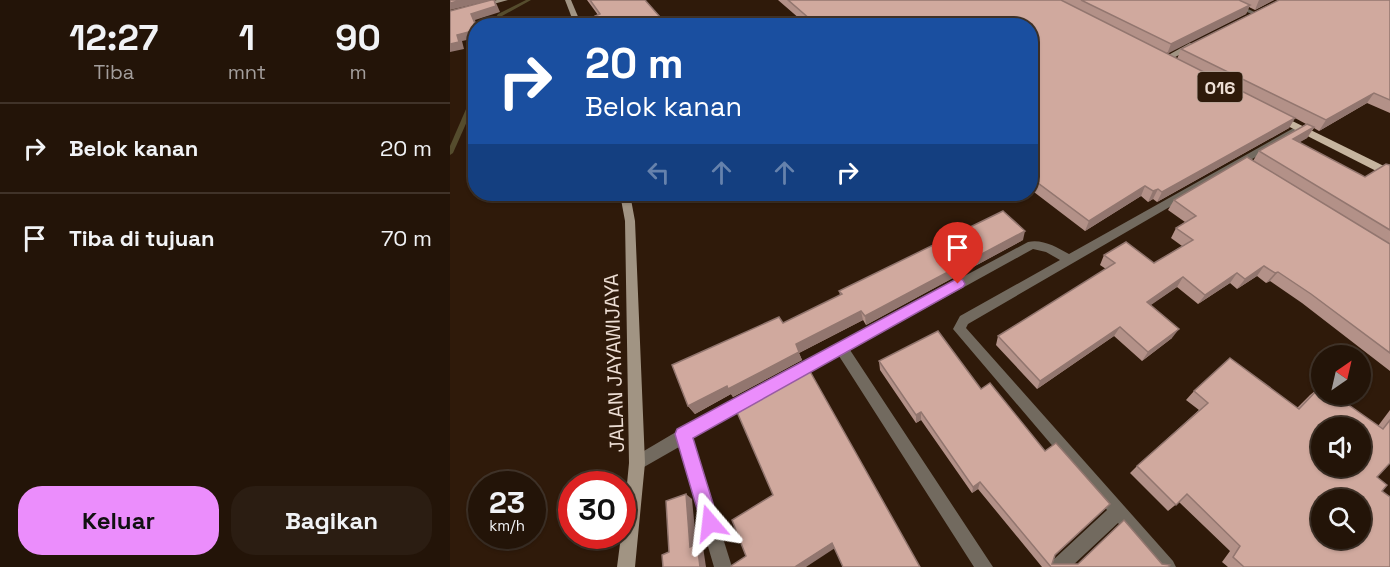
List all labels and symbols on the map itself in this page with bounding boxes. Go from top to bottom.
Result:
road number: 016 [1198,72,1242,102]
pin [932,222,983,284]
street label: JALAN JAYAWIJAYA [598,273,630,453]
north arrow [1311,345,1371,405]
speed limit sign: 30 [558,471,636,549]
position arrow [678,491,742,555]

